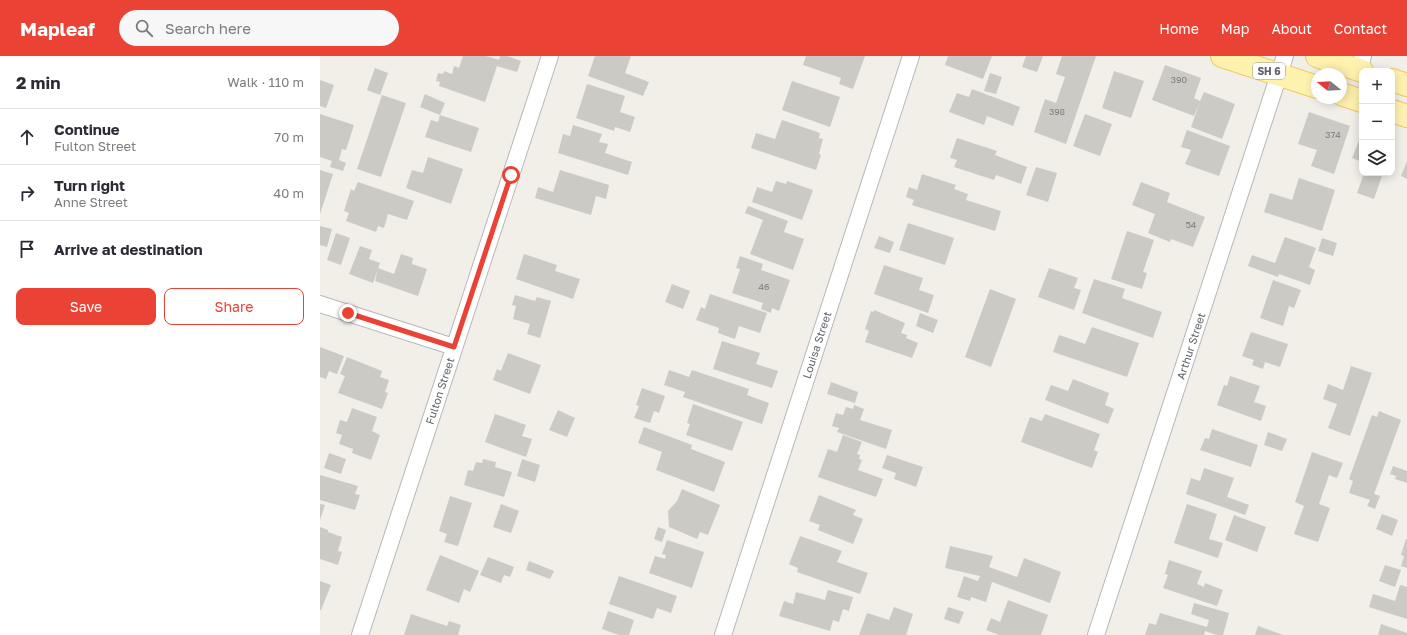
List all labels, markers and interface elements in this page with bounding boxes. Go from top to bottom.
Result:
search box [119,10,399,46]
text: Mapleaf [20,17,95,40]
icon: search [133,17,155,39]
text: Search here [165,19,251,37]
text: Home [1159,20,1199,37]
text: Map [1221,20,1249,37]
text: About [1271,20,1312,37]
text: Contact [1334,20,1387,37]
road number: SH 6 [1253,63,1285,79]
north arrow [1311,68,1347,104]
map controls [1359,68,1395,176]
button: + [1359,68,1395,104]
text: 2 min [16,72,60,93]
text: Walk · 110 m [227,74,304,90]
house number: 390 [1171,74,1188,85]
button: − [1359,104,1395,140]
house number: 398 [1049,106,1065,117]
text: Continue [54,120,120,138]
icon: ahead [16,126,38,148]
text: 70 m [274,129,304,145]
house number: 374 [1325,129,1341,140]
text: Fulton Street [54,138,136,154]
button: layers [1359,140,1395,176]
route start [502,166,520,184]
text: Turn right [54,176,125,194]
icon: right [16,182,38,204]
text: 40 m [273,185,304,201]
text: Anne Street [54,194,128,210]
house number: 54 [1186,219,1197,230]
icon: arrive [16,238,38,260]
text: Arrive at destination [54,240,203,258]
house number: 46 [759,281,769,292]
button: Save [16,288,156,325]
button: Share [164,288,304,325]
route end [339,304,357,322]
street label: Louisa Street [800,310,833,380]
street label: Arthur Street [1174,311,1207,381]
street label: Fulton Street [423,356,456,426]

